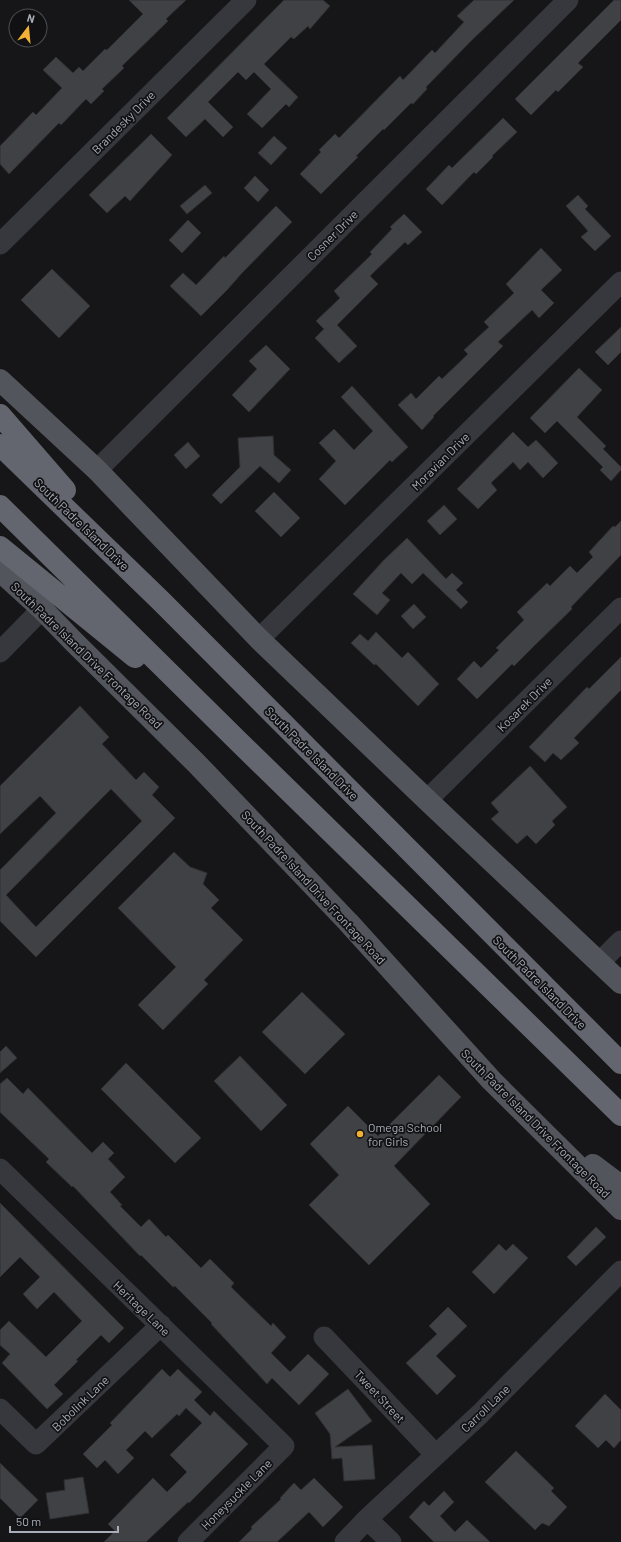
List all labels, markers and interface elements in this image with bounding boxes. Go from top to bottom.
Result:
north arrow [8,8,48,48]
text: N [26,11,36,25]
street label: Brandesky Drive [88,87,158,157]
street label: Cosner Drive [304,207,360,263]
street label: Moravian Drive [408,429,472,493]
street label: South Padre Island Drive [32,475,132,573]
street label: South Padre Island Drive Frontage Road [9,579,165,731]
street label: Kosarek Drive [494,674,554,734]
street label: South Padre Island Drive [263,704,361,802]
street label: South Padre Island Drive Frontage Road [239,807,389,967]
street label: South Padre Island Drive [491,933,589,1031]
street label: South Padre Island Drive Frontage Road [459,1046,613,1200]
place label: Omega School for Girls [368,1120,442,1148]
marker: Omega School for Girls [355,1129,365,1139]
street label: Heritage Lane [111,1278,173,1338]
street label: Tweet Street [352,1367,408,1425]
street label: Bobolink Lane [49,1372,111,1434]
street label: Carroll Lane [458,1381,512,1435]
street label: Honeysuckle Lane [198,1456,274,1532]
scale bar [10,1508,118,1534]
text: 50 m [16,1514,41,1528]

